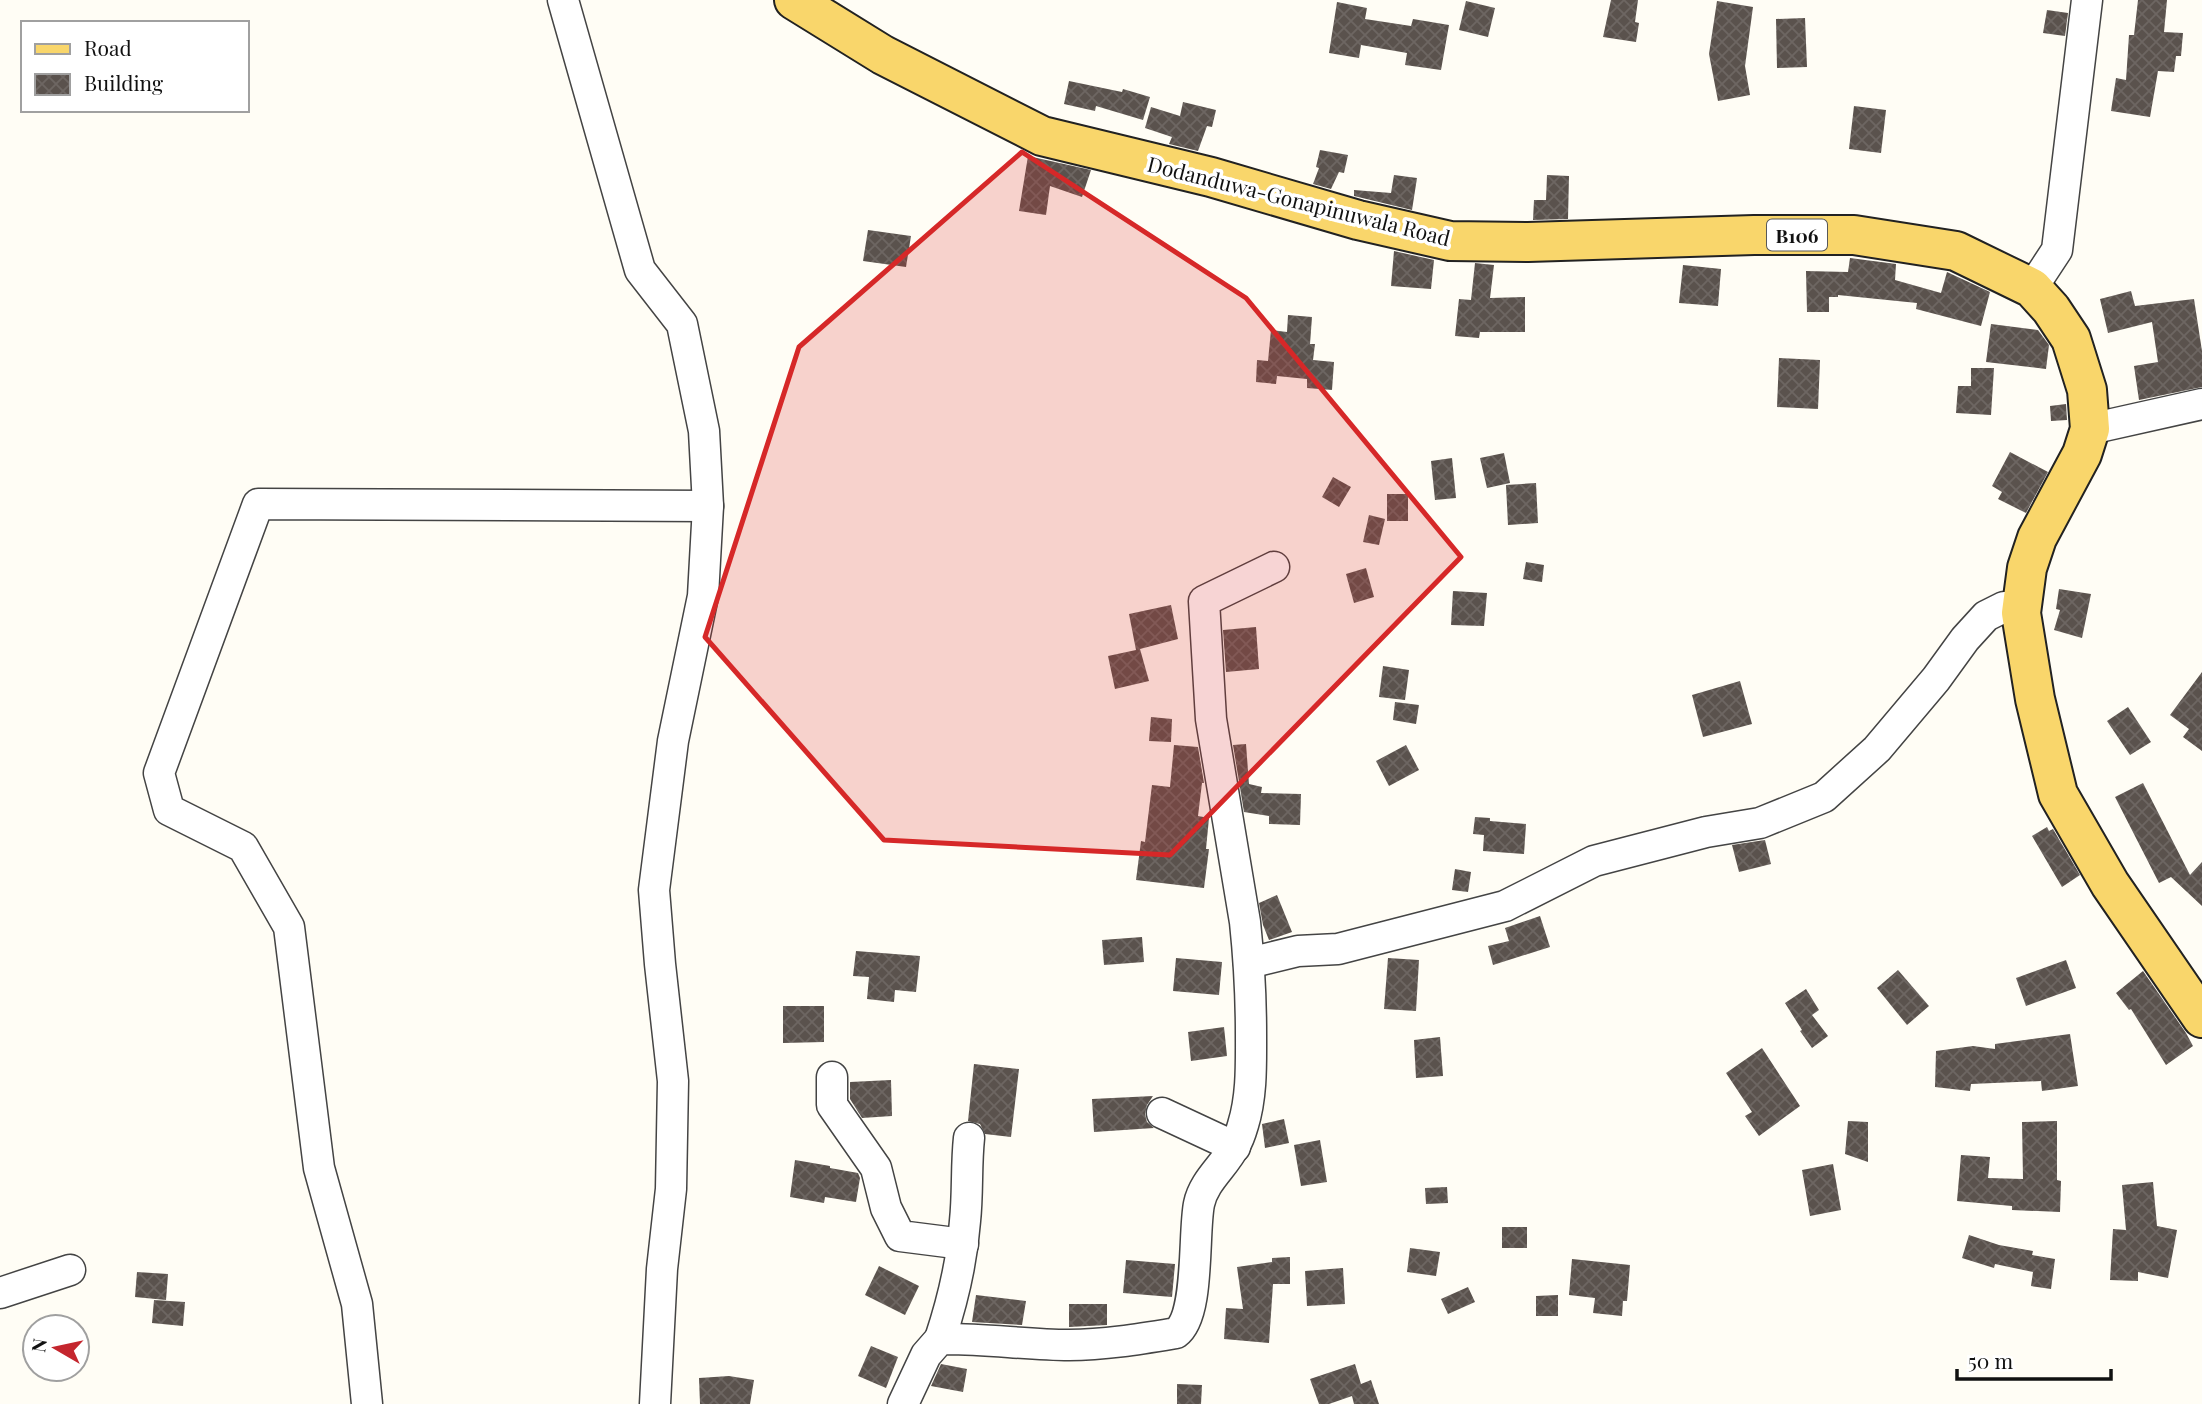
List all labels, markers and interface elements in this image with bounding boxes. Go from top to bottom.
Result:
legend [21,21,248,112]
text: Road [84,33,132,61]
text: Building [84,68,163,96]
street label: Dodanduwa-Gonapinuwala Road [1145,149,1453,251]
road number: B106 [1767,219,1827,250]
north arrow [21,1313,91,1383]
text: N [24,1336,52,1354]
scale bar [1957,1338,2111,1382]
text: 50 m [1968,1346,2014,1374]

